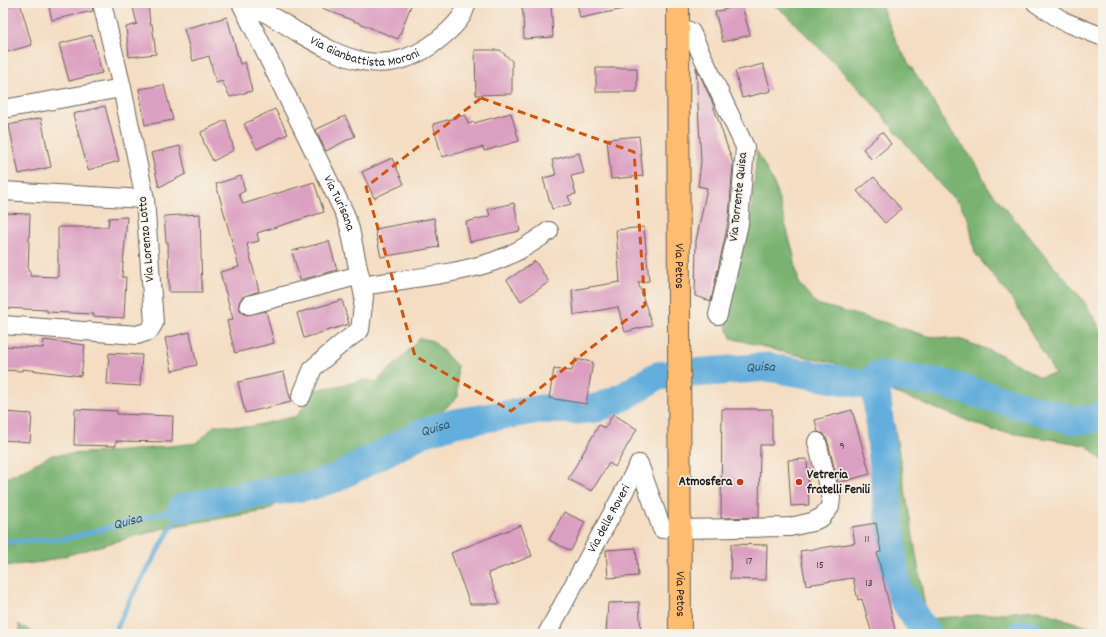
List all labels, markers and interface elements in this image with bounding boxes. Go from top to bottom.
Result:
street label: Via Gianbattista Moroni [306,31,424,72]
street label: Via Torrente Quisa [725,151,753,243]
street label: Via Turisana [318,172,360,234]
street label: Via Lorenzo Lotto [134,195,160,282]
street label: Via Petos [669,243,688,289]
water label: Quisa [745,357,778,379]
water label: Quisa [418,415,453,443]
house number: 9 [839,439,845,455]
place label: Vetreria fratelli Fenili [806,466,871,500]
place label: Atmosfera [679,473,733,492]
marker: Atmosfera [735,477,745,487]
marker: Vetreria fratelli Fenili [794,477,804,487]
street label: Via delle Roveri [583,481,636,556]
water label: Quisa [111,509,146,536]
house number: 11 [865,532,869,548]
house number: 17 [746,554,752,570]
house number: 15 [816,558,824,574]
street label: Via Petos [670,571,689,617]
house number: 13 [865,576,873,592]

